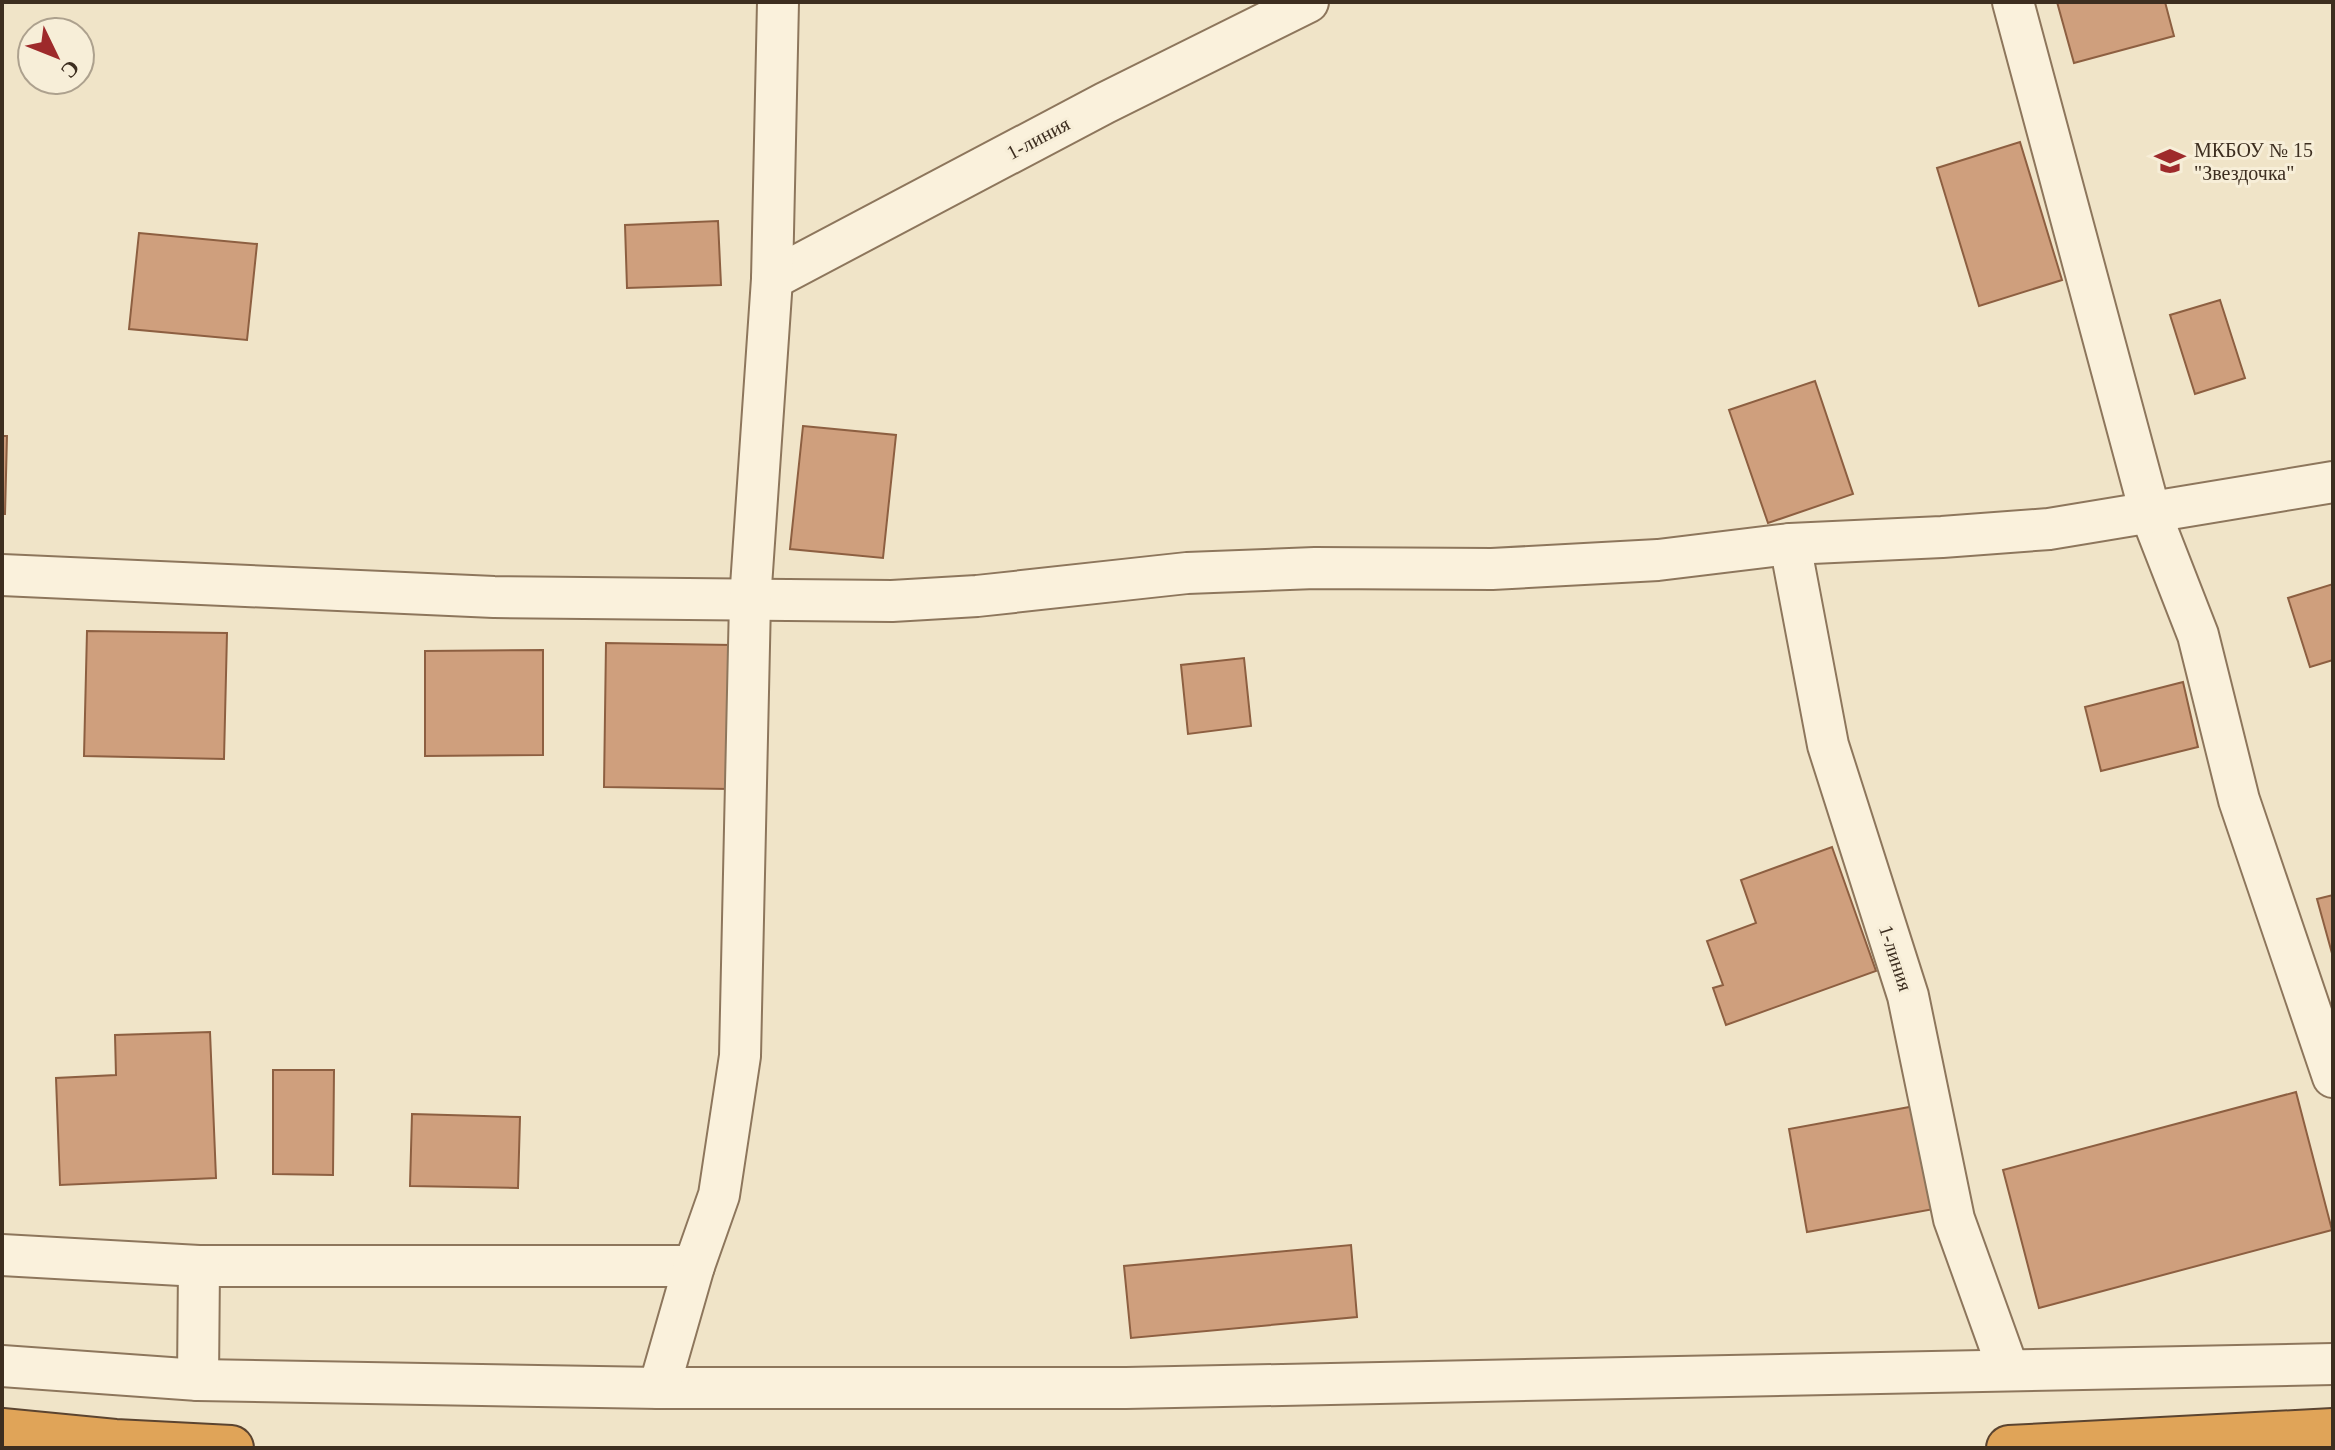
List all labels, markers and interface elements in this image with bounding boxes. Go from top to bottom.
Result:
north arrow [16,16,96,96]
text: С [56,55,85,84]
street label: 1-линия [1003,112,1073,164]
place label: МКБОУ № 15 "Звездочка" [2194,139,2313,185]
school or university icon: МКБОУ № 15 "Звездочка" [2153,144,2187,178]
street label: 1-линия [1875,922,1917,994]

